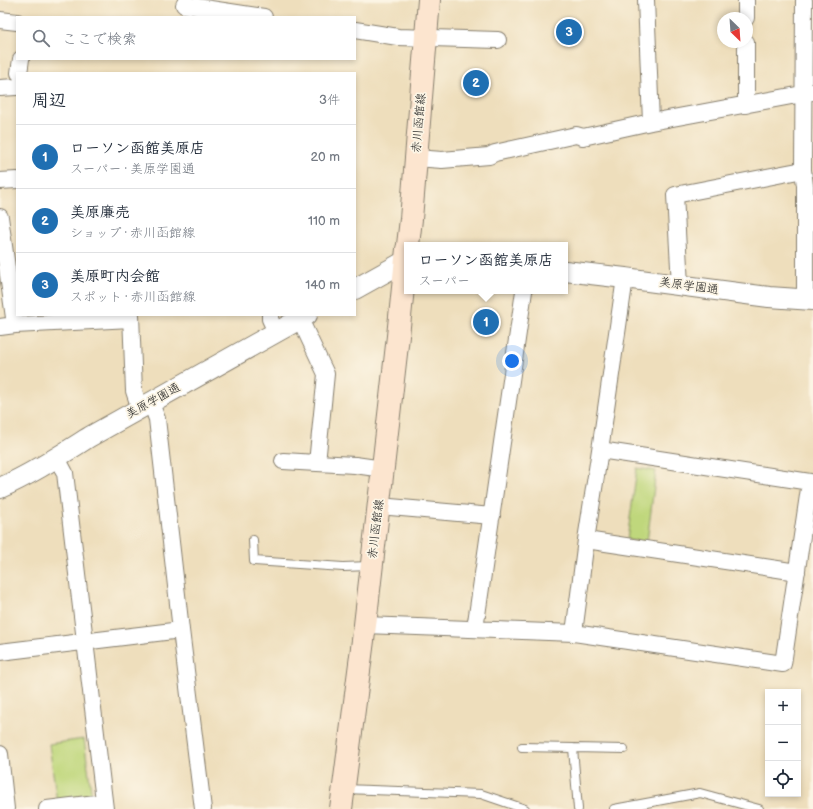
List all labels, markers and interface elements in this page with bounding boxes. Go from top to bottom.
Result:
north arrow [717,12,753,48]
search box [16,16,356,60]
pin: 3 [556,17,582,47]
icon: search [30,27,52,49]
text: ここで検索 [62,30,137,49]
pin: 2 [463,68,489,98]
text: 周辺 [32,91,66,111]
text: 3件 [319,92,340,108]
street label: 赤川函館線 [409,92,429,154]
text: ローソン函館美原店 [70,139,205,158]
text: 1 [42,149,48,165]
text: 20 m [310,149,340,165]
text: スーパー · 美原学園通 [70,161,195,177]
text: 美原廉売 [70,203,130,222]
text: 2 [41,213,49,229]
text: 110 m [308,213,340,229]
text: ショップ · 赤川函館線 [70,225,195,241]
popup [404,242,568,294]
text: ローソン函館美原店 [418,251,554,270]
text: 美原町内会館 [70,267,160,286]
text: スーパー [418,273,470,289]
street label: 美原学園通 [658,274,720,298]
text: 3 [41,277,49,293]
text: 140 m [305,277,340,293]
text: スポット · 赤川函館線 [70,289,195,305]
pin: 1 [473,307,499,337]
your location [502,351,522,371]
street label: 美原学園通 [123,380,183,422]
street label: 赤川函館線 [365,498,387,560]
map controls [765,689,801,797]
button: + [765,689,801,725]
button: − [765,725,801,761]
button: locate [765,761,801,797]

